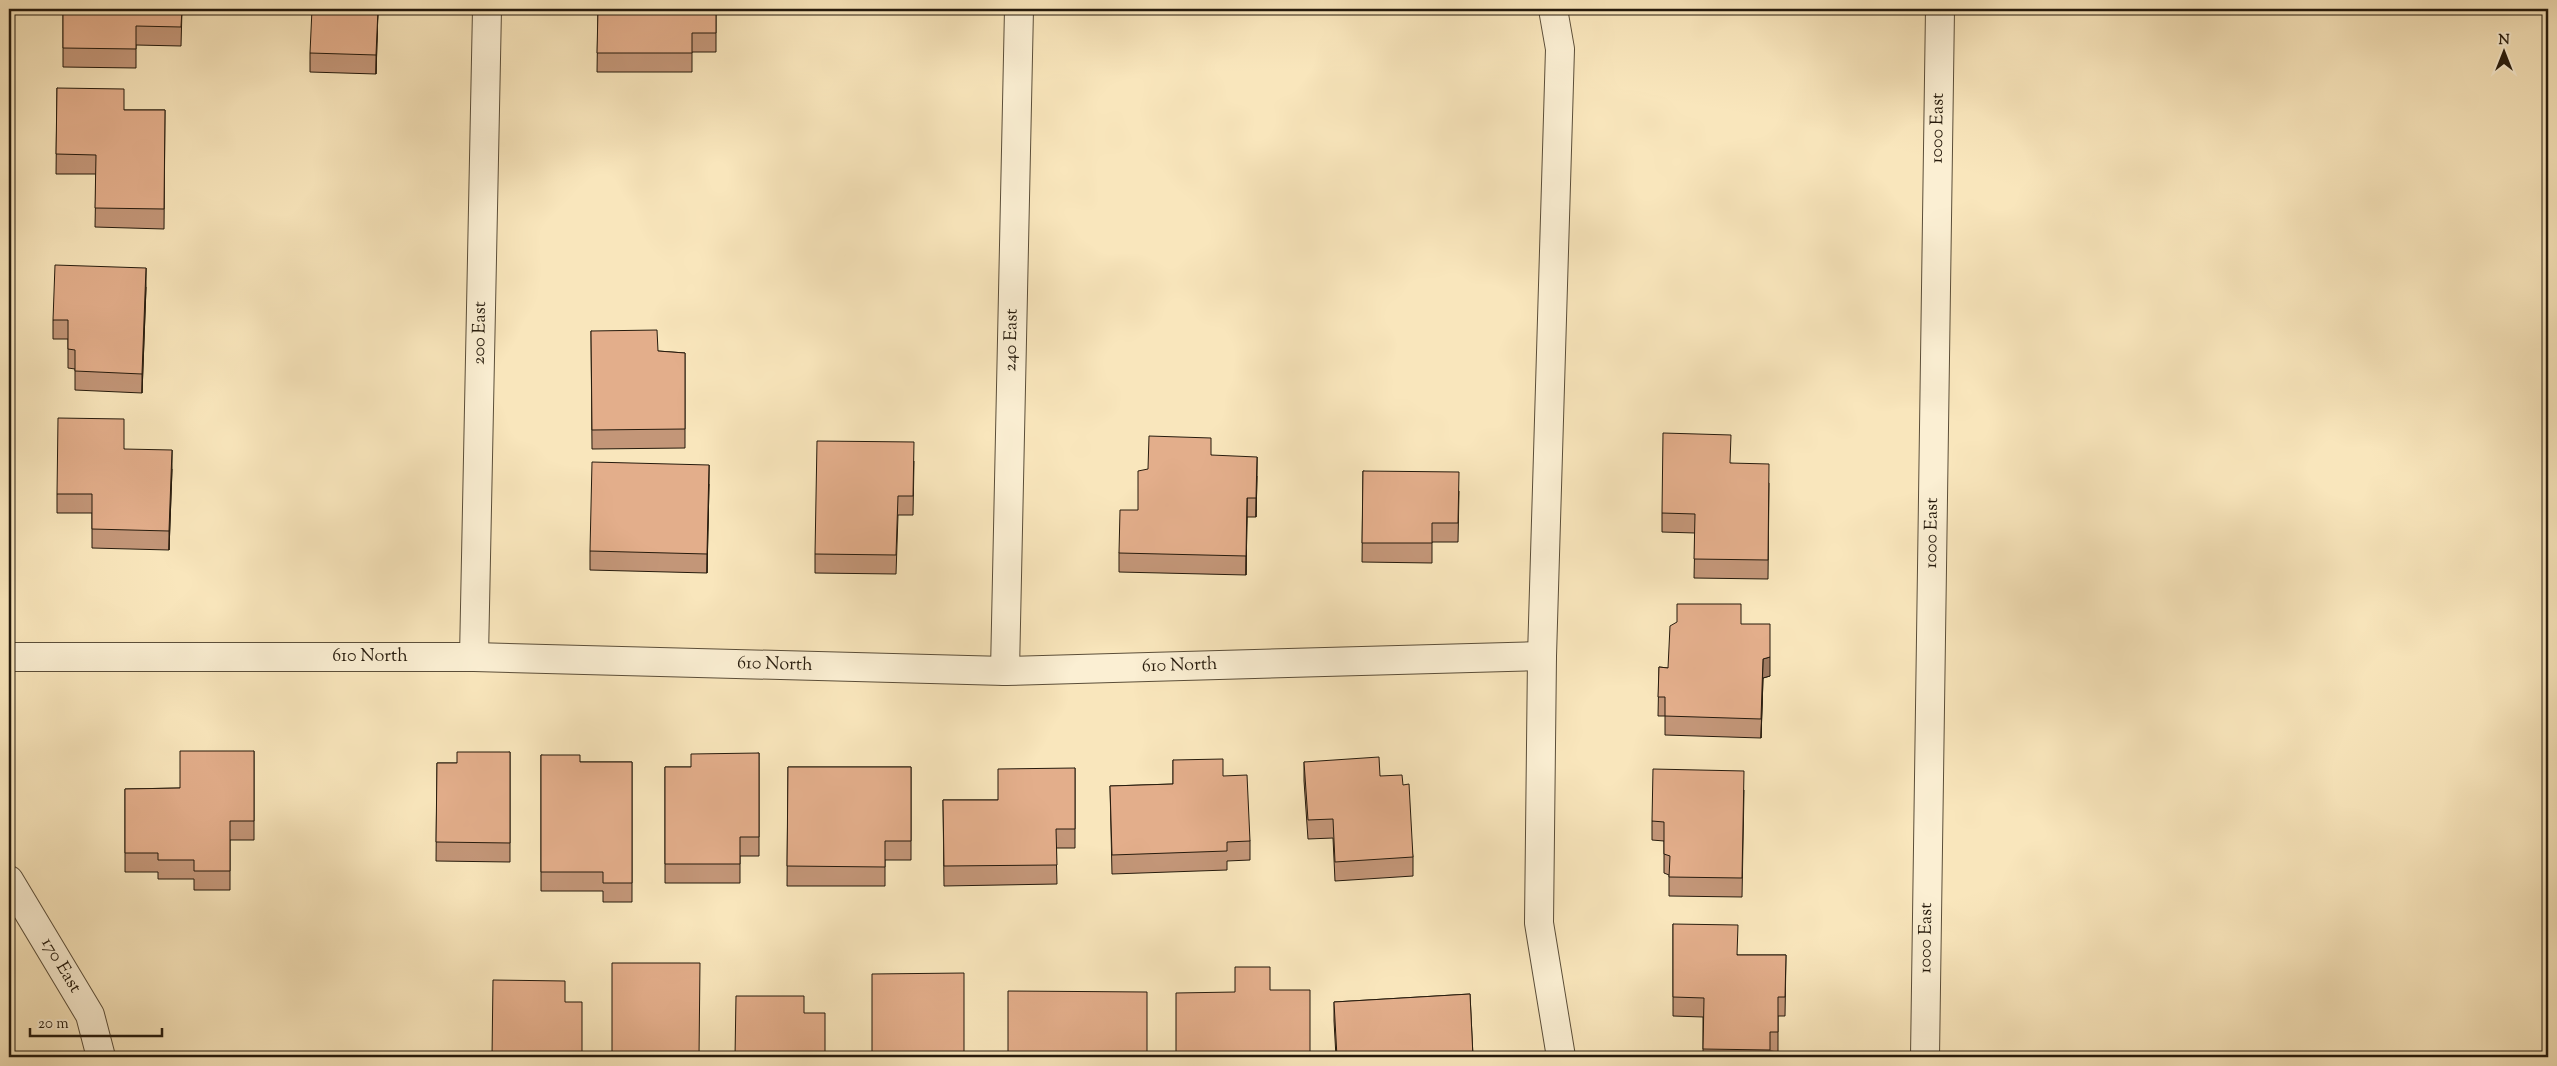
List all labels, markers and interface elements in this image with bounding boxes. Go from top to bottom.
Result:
north arrow [2480,28,2530,78]
text: N [2498,31,2510,51]
street label: 1000 East [1925,93,1952,164]
street label: 200 East [467,301,494,365]
street label: 240 East [998,308,1026,372]
street label: 1000 East [1919,497,1946,569]
street label: 610 North [332,644,408,670]
street label: 610 North [737,651,813,679]
street label: 610 North [1142,652,1218,680]
street label: 1000 East [1913,902,1940,974]
street label: 170 East [34,933,87,998]
scale bar [30,1006,162,1038]
text: 20 m [38,1014,69,1035]

